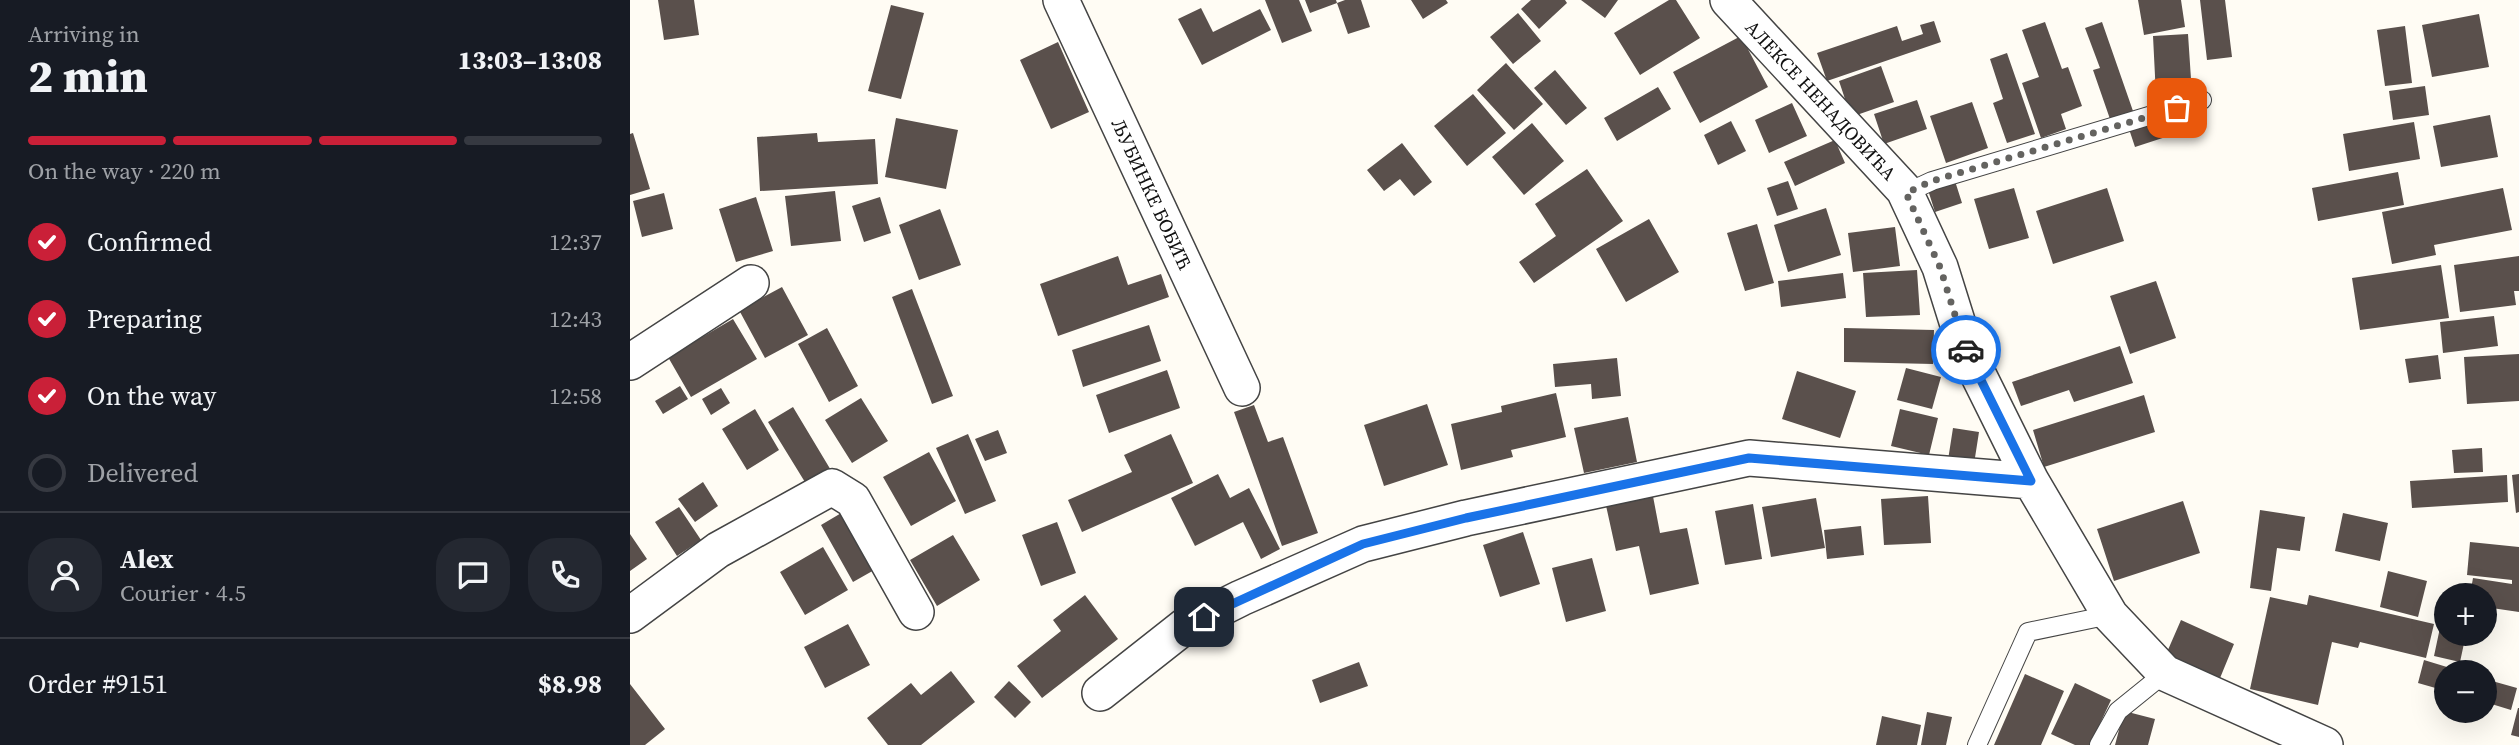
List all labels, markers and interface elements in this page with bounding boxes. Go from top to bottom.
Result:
street label: АЛЕКСЕ НЕНАДОВИЋА [1740,14,1902,186]
text: Arriving in [28,18,140,50]
text: 13:03–13:08 [458,42,602,78]
text: 2 min [28,44,148,107]
pin [2147,78,2207,138]
icon: bag [2158,89,2196,127]
street label: ЉУБИНКЕ БОБИЋ [1106,114,1198,274]
text: On the way · 220 m [28,155,221,187]
icon: check [28,223,66,261]
text: Confirmed [87,224,212,260]
text: 12:37 [549,226,602,258]
icon: check [28,300,66,338]
text: Preparing [87,301,202,337]
text: 12:43 [549,303,602,335]
courier [1931,315,2001,385]
icon: car [1947,331,1985,369]
icon: check [28,377,66,415]
text: On the way [87,378,216,414]
text: 12:58 [549,380,602,412]
text: Delivered [87,455,198,491]
button: person [28,538,102,612]
button: chat [436,538,510,612]
button: phone [528,538,602,612]
text: Alex [120,541,174,577]
text: Courier · 4.5 [120,577,246,609]
map controls [2434,583,2497,723]
button: + [2434,583,2497,646]
pin [1174,587,1234,647]
icon: home [1185,598,1223,636]
button: − [2434,660,2497,723]
text: Order #9151 [28,666,168,702]
text: $8.98 [538,666,602,702]

